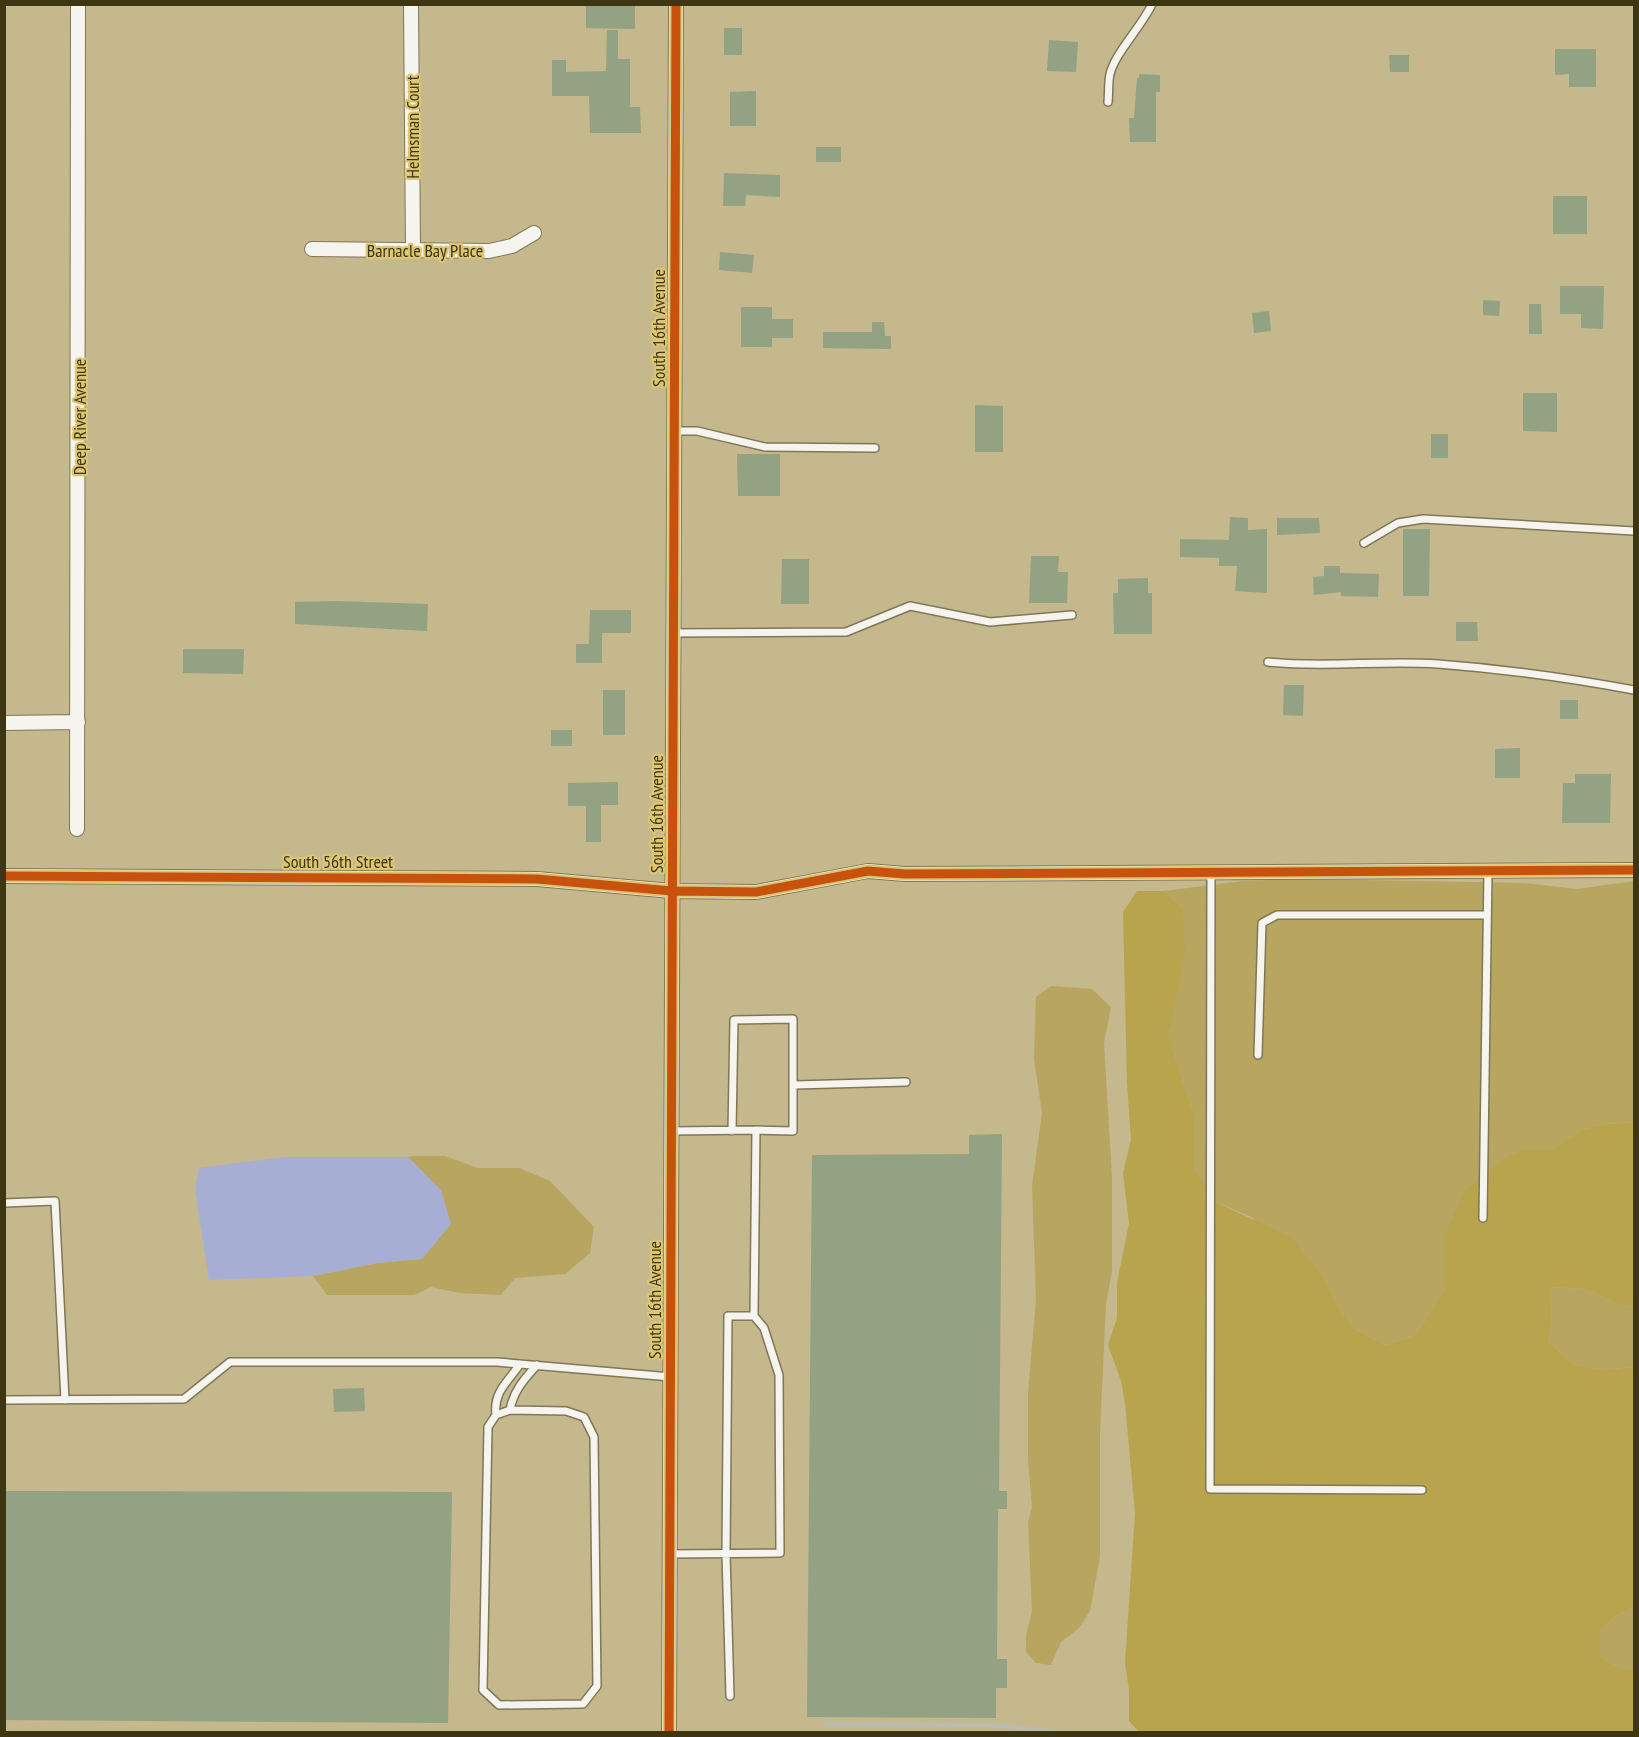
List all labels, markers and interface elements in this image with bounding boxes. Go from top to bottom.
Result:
street label: Helmsman Court [401,75,424,179]
street label: Barnacle Bay Place [367,239,483,262]
street label: South 16th Avenue [647,269,670,387]
street label: Deep River Avenue [68,359,91,475]
street label: South 16th Avenue [645,755,668,873]
street label: South 56th Street [283,850,393,873]
street label: South 16th Avenue [643,1241,666,1359]

